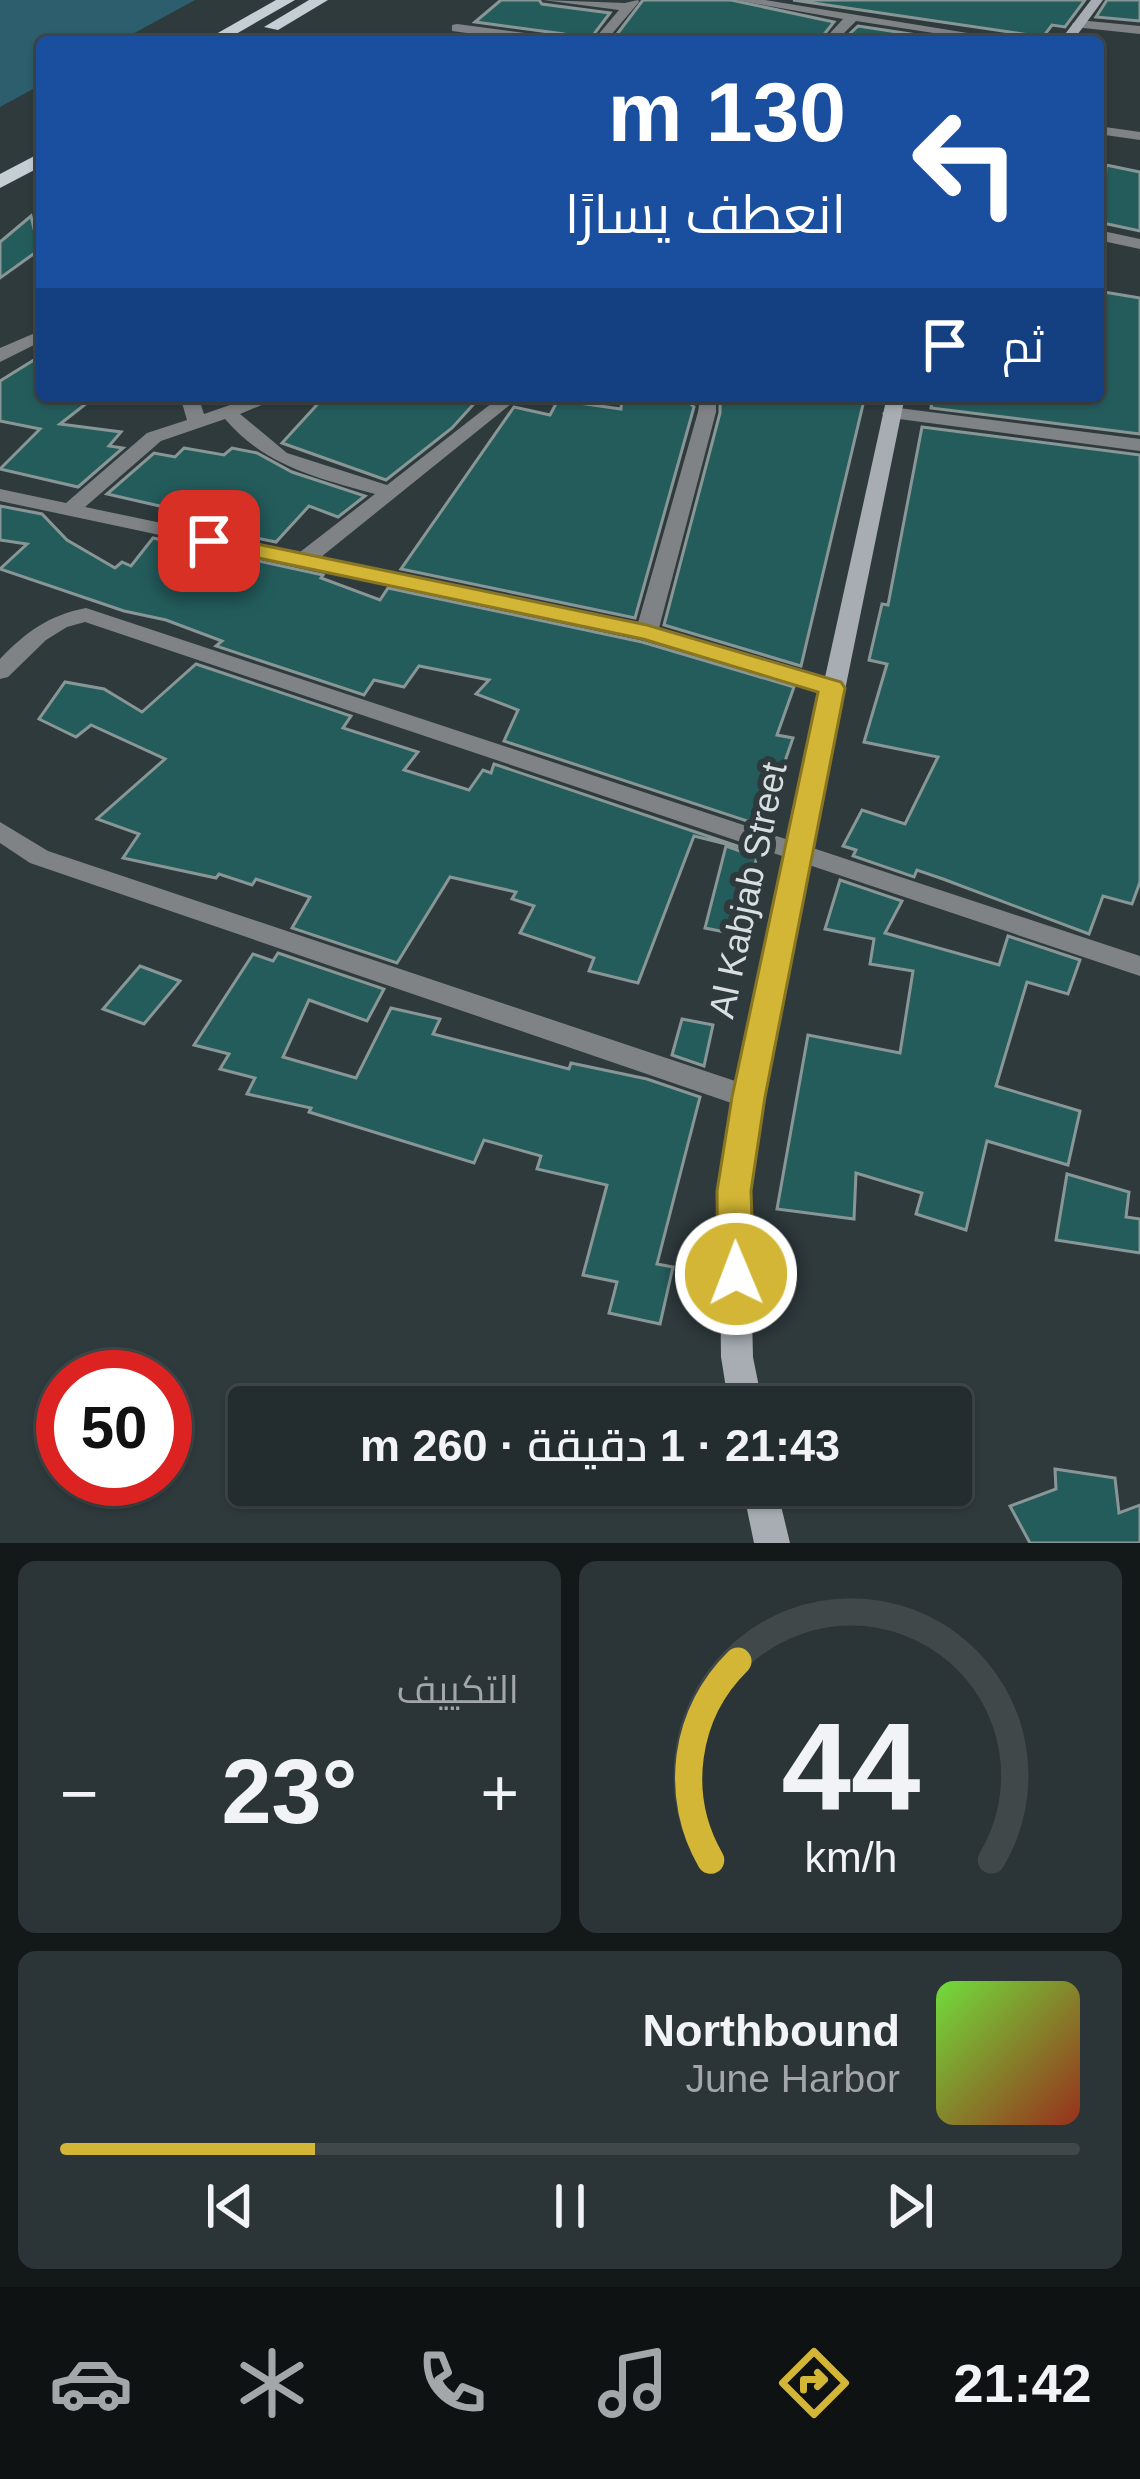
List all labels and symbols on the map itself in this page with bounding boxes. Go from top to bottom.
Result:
pin [158,490,260,592]
street label: Al Kabjab Street [700,759,795,1022]
position arrow [673,1211,799,1337]
speed limit sign: 50 [36,1350,192,1506]

